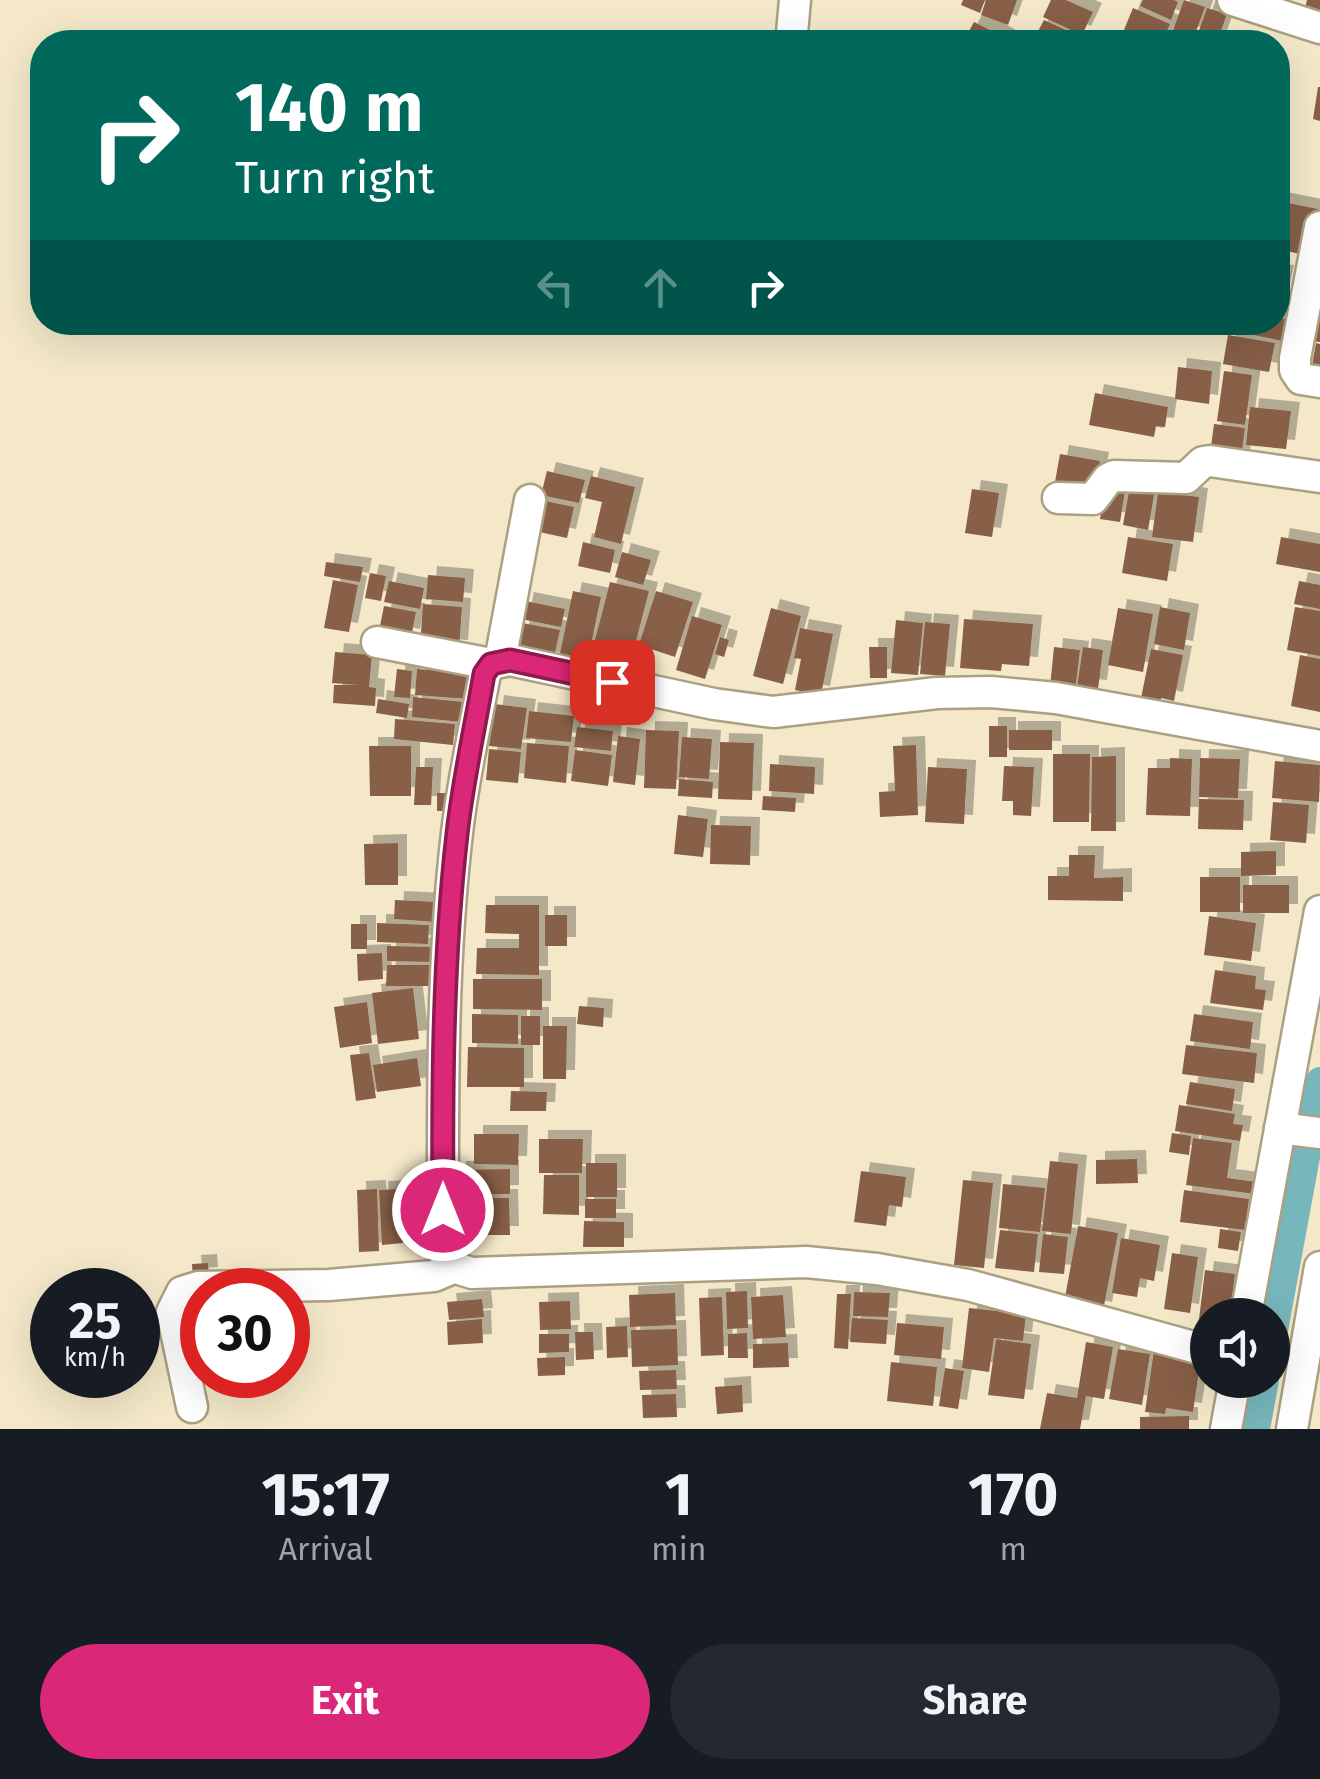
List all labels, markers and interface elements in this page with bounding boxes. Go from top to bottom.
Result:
text: 140 m [235,66,424,150]
icon: right [70,70,200,200]
text: Turn right [235,151,434,205]
icon: left [528,260,583,315]
icon: ahead [633,260,688,315]
icon: right [738,260,793,315]
pin [570,640,655,725]
icon: arrive [585,655,640,710]
position arrow [391,1158,495,1262]
speed limit sign: 30 [180,1268,310,1398]
text: 25 [69,1291,121,1351]
map controls [1190,1298,1290,1398]
button: sound [1190,1298,1290,1398]
text: km/h [64,1343,126,1373]
text: 15:17 [262,1459,390,1531]
text: 1 [665,1459,693,1531]
text: 170 [968,1459,1058,1531]
text: Arrival [279,1530,373,1568]
text: min [651,1530,707,1568]
text: m [1000,1530,1027,1568]
button: Exit [40,1644,650,1759]
button: Share [670,1644,1280,1759]

